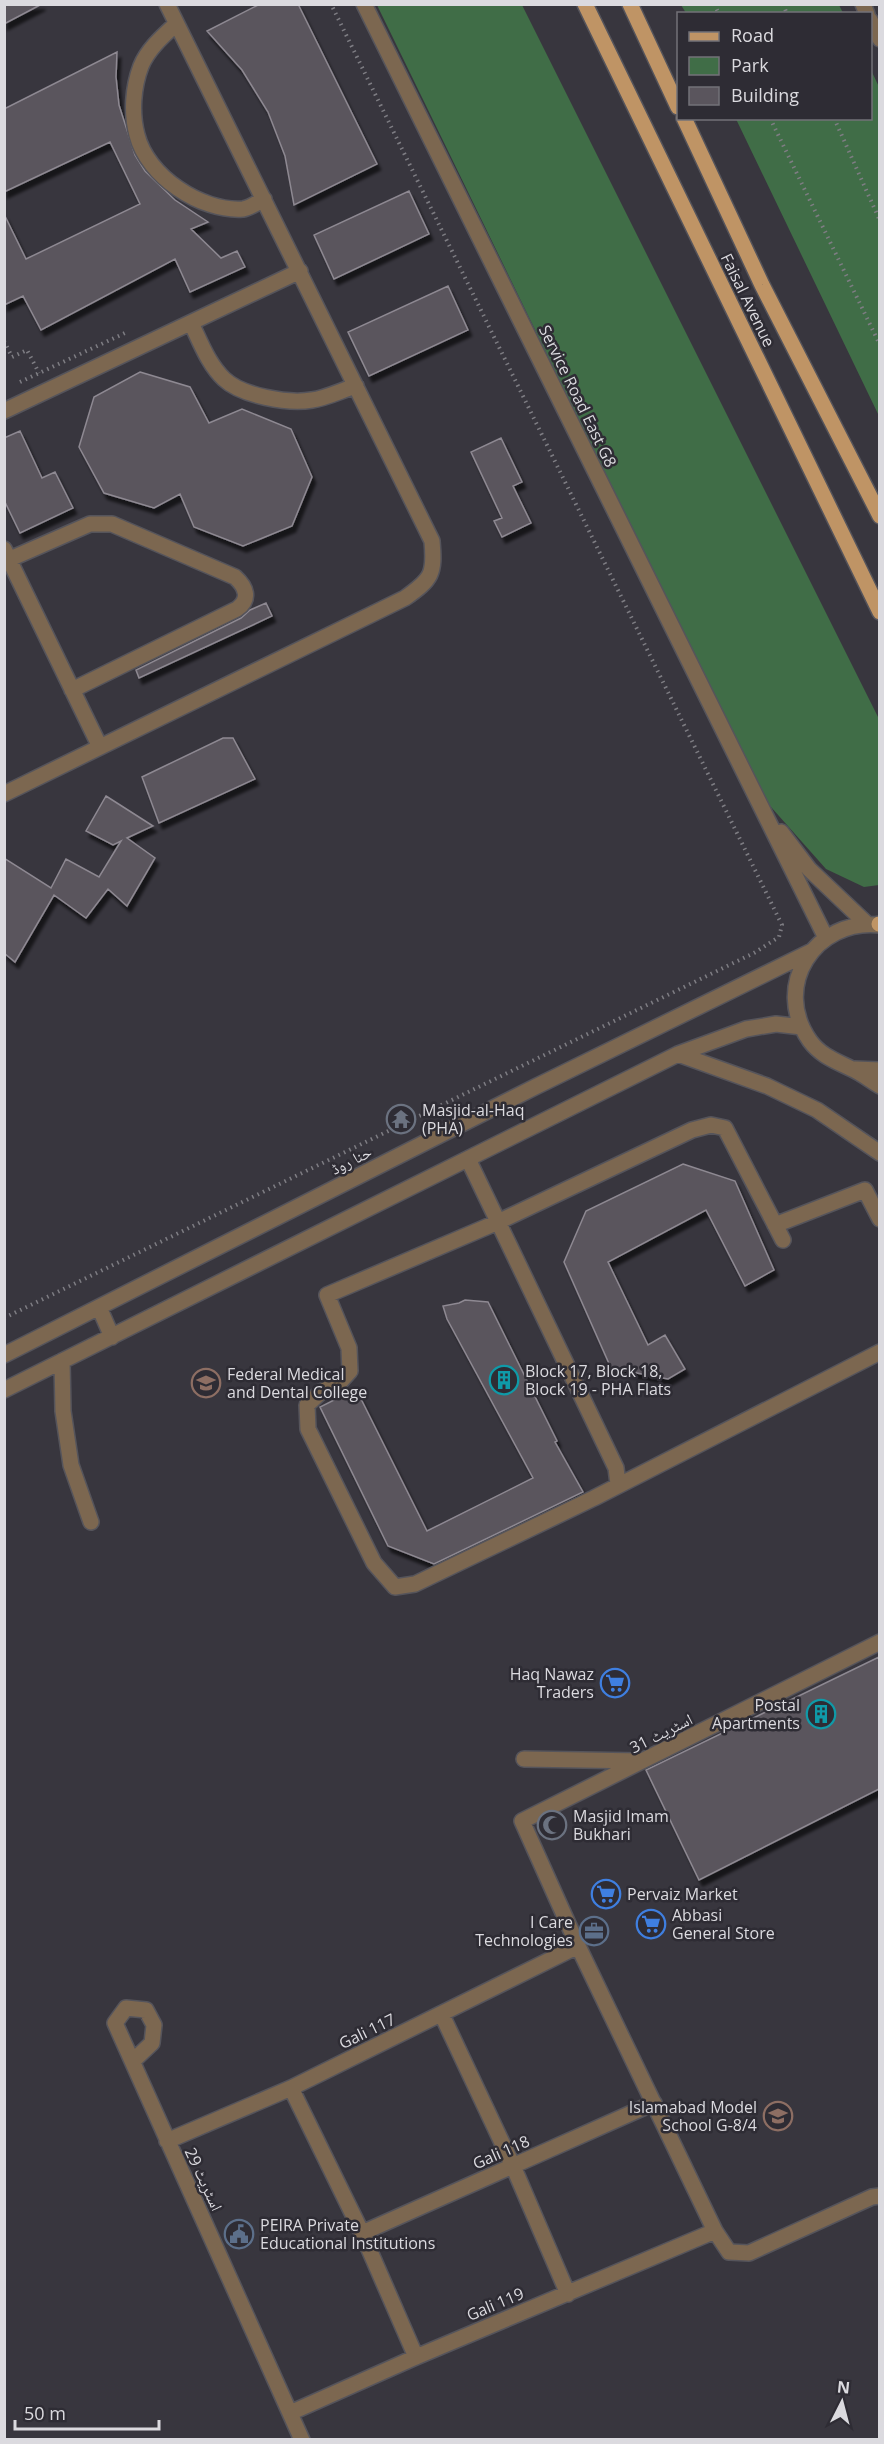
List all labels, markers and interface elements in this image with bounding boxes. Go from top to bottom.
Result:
legend [677,12,872,120]
text: Road [731,23,774,47]
text: Park [731,53,769,77]
text: Building [731,83,799,107]
street label: Faisal Avenue [716,250,780,350]
street label: Service Road East G8 [534,321,622,471]
place label: Masjid-al-Haq (PHA) [422,1099,524,1139]
temple icon: Masjid-al-Haq (PHA) [385,1103,417,1135]
street label: حنا روڈ [327,1140,375,1180]
place label: Block 17, Block 18, Block 19 - PHA Flats [525,1360,671,1400]
place label: Federal Medical and Dental College [227,1363,367,1403]
building icon: Block 17, Block 18, Block 19 - PHA Flats [488,1364,520,1396]
school or university icon: Federal Medical and Dental College [190,1367,222,1399]
place label: Haq Nawaz Traders [510,1663,594,1703]
supermarket icon: Haq Nawaz Traders [599,1667,631,1699]
place label: Postal Apartments [712,1694,800,1734]
building icon: Postal Apartments [805,1698,837,1730]
street label: اسٹریٹ 31 [626,1708,696,1758]
place label: Masjid Imam Bukhari [573,1805,669,1845]
mosque icon: Masjid Imam Bukhari [536,1809,568,1841]
supermarket icon: Pervaiz Market [590,1878,622,1910]
place label: Pervaiz Market [627,1883,738,1905]
place label: Abbasi General Store [672,1904,775,1944]
supermarket icon: Abbasi General Store [635,1908,667,1940]
place label: I Care Technologies [475,1911,573,1951]
office icon: I Care Technologies [578,1915,610,1947]
street label: Gali 117 [335,2008,399,2054]
place label: Islamabad Model School G-8/4 [629,2096,757,2136]
school or university icon: Islamabad Model School G-8/4 [762,2100,794,2132]
street label: Gali 118 [469,2130,533,2174]
street label: اسٹریٹ 29 [180,2144,228,2214]
place label: PEIRA Private Educational Institutions [260,2214,435,2254]
public building icon: PEIRA Private Educational Institutions [223,2218,255,2250]
street label: Gali 119 [463,2282,527,2326]
north arrow [812,2372,872,2432]
text: N [836,2375,851,2399]
scale bar [15,2393,159,2431]
text: 50 m [24,2401,66,2425]

